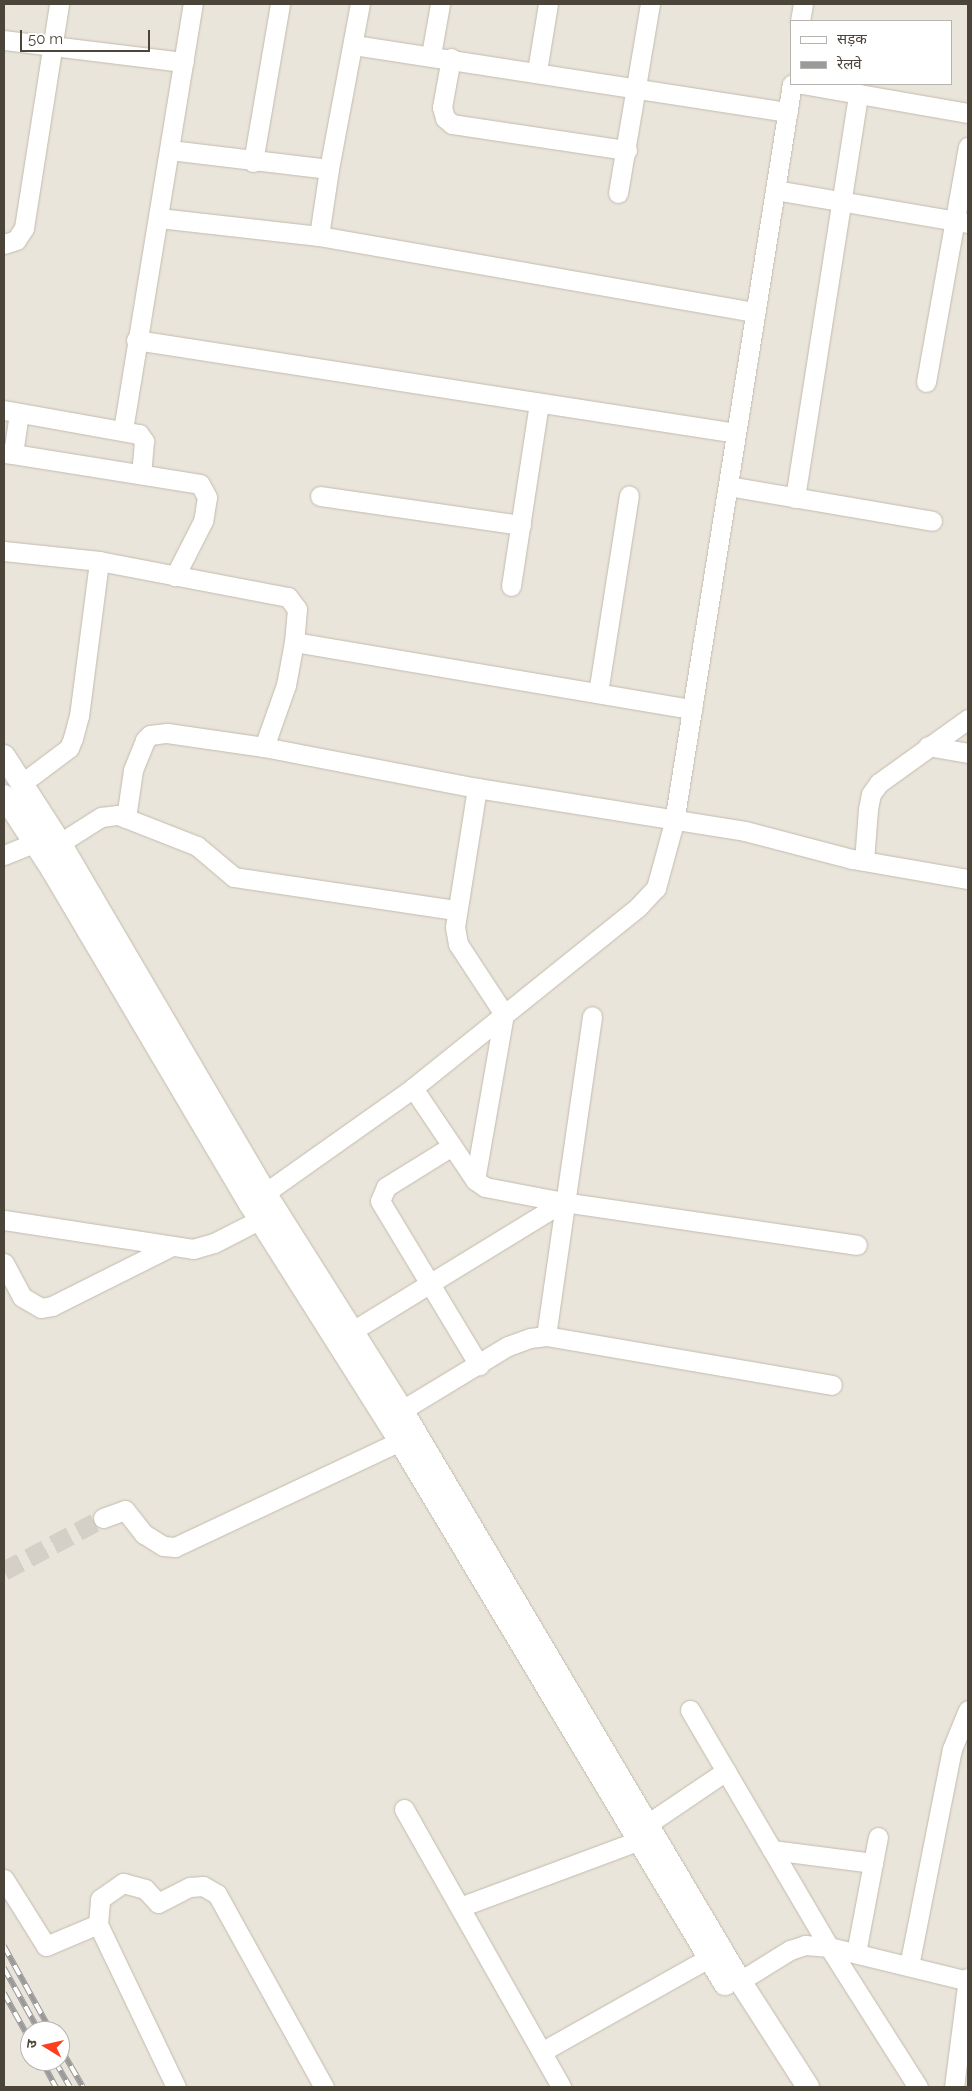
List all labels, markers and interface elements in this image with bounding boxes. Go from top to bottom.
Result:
scale bar [22,20,152,52]
legend [790,20,952,85]
text: 50 m [28,30,63,48]
text: सड़क [837,30,867,48]
text: रेलवे [837,55,862,73]
north arrow [20,2021,70,2071]
text: उ [23,2039,40,2049]

